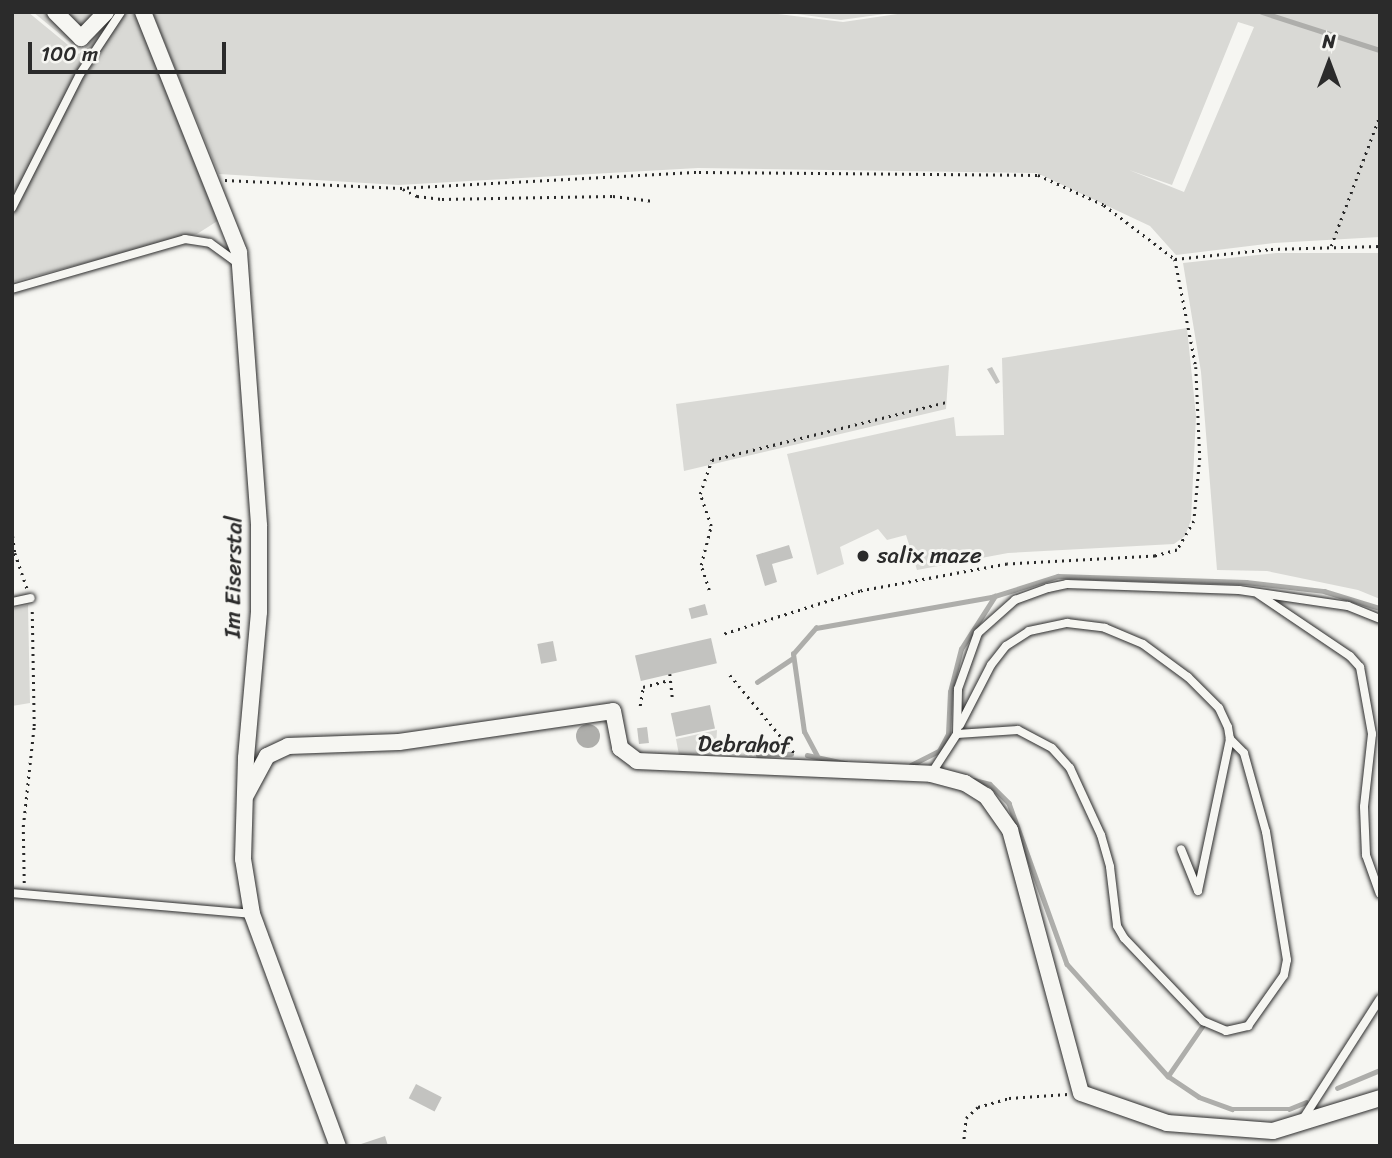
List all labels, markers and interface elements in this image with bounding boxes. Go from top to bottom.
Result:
text: N [1322,25,1336,58]
scale bar [32,28,229,72]
north arrow [1294,28,1364,98]
text: 100 m [41,35,98,73]
street label: Im Eiserstal [219,516,249,638]
place label: salix maze [877,542,982,570]
marker: salix maze [855,548,871,564]
street label: Debrahof [697,730,791,760]

